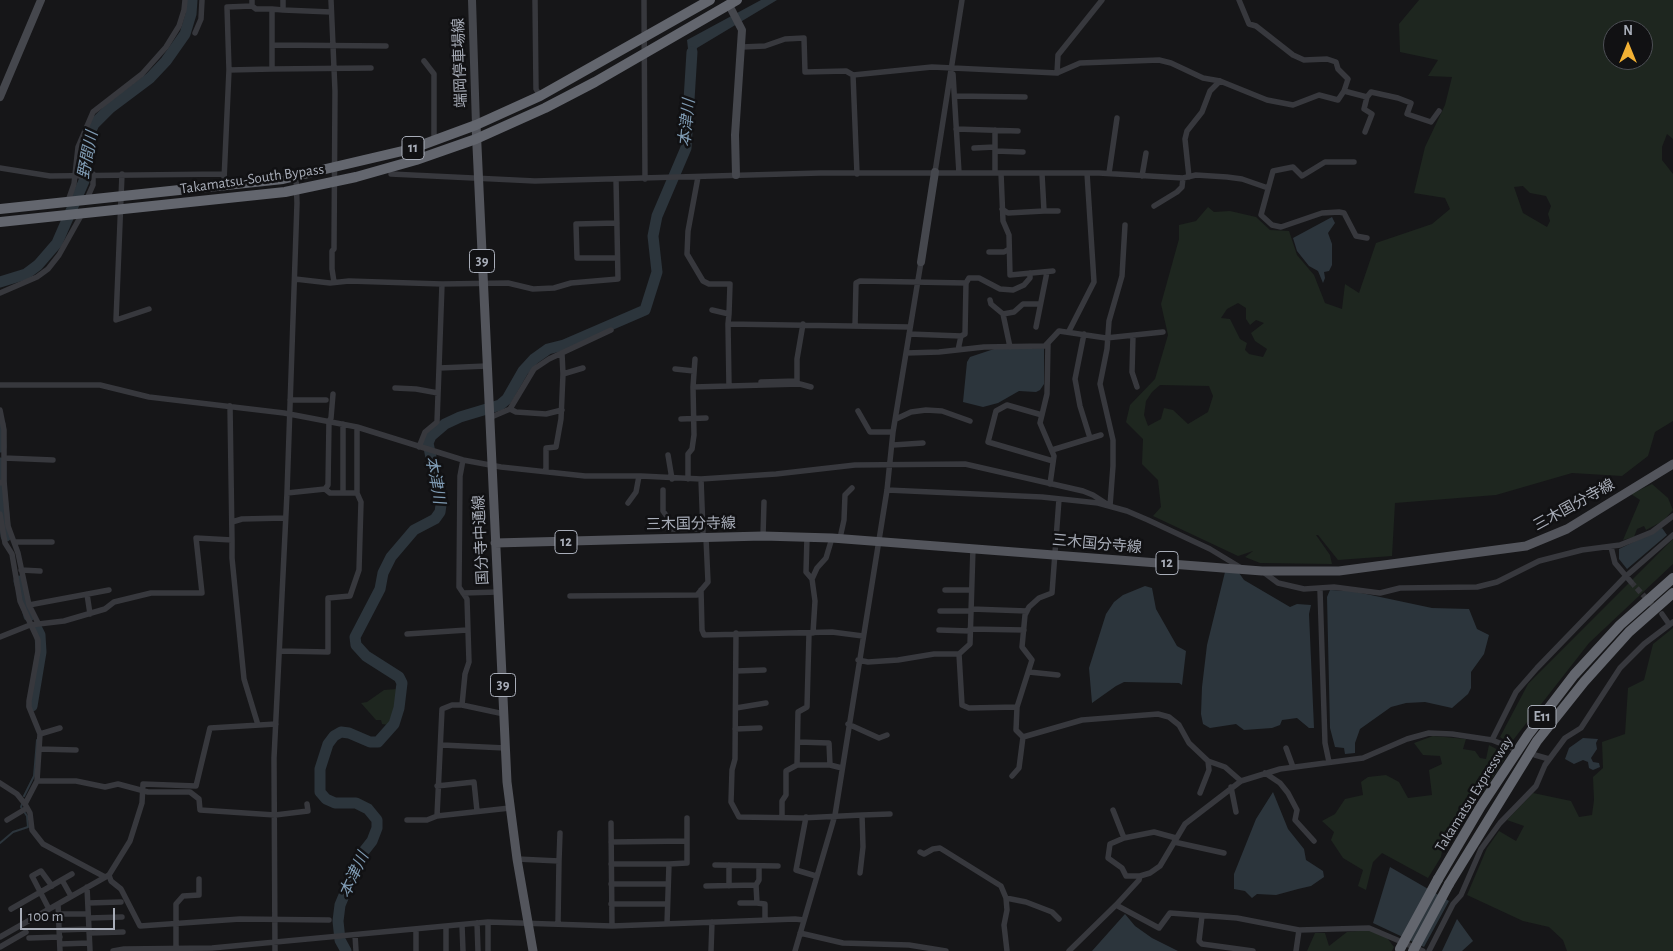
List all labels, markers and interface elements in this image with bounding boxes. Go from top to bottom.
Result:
street label: 端岡停車場線 [449,18,471,108]
north arrow [1603,20,1653,70]
text: N [1623,24,1633,38]
water label: 本津川 [675,98,699,148]
water label: 野間川 [74,130,102,180]
road number: 11 [402,136,424,160]
street label: Takamatsu-South Bypass [179,160,325,198]
road number: 39 [470,250,494,272]
water label: 本津川 [421,455,449,505]
street label: 三木国分寺線 [1530,475,1618,535]
street label: 国分寺中通線 [470,495,492,585]
street label: 三木国分寺線 [646,514,736,534]
road number: 12 [555,530,577,554]
street label: 三木国分寺線 [1051,531,1143,557]
road number: 12 [1156,552,1178,574]
road number: 39 [490,674,516,696]
road number: E11 [1528,706,1556,729]
street label: Takamatsu Expressway [1431,733,1517,855]
water label: 本津川 [335,849,373,901]
scale bar [22,898,118,930]
text: 100 m [28,909,63,924]

